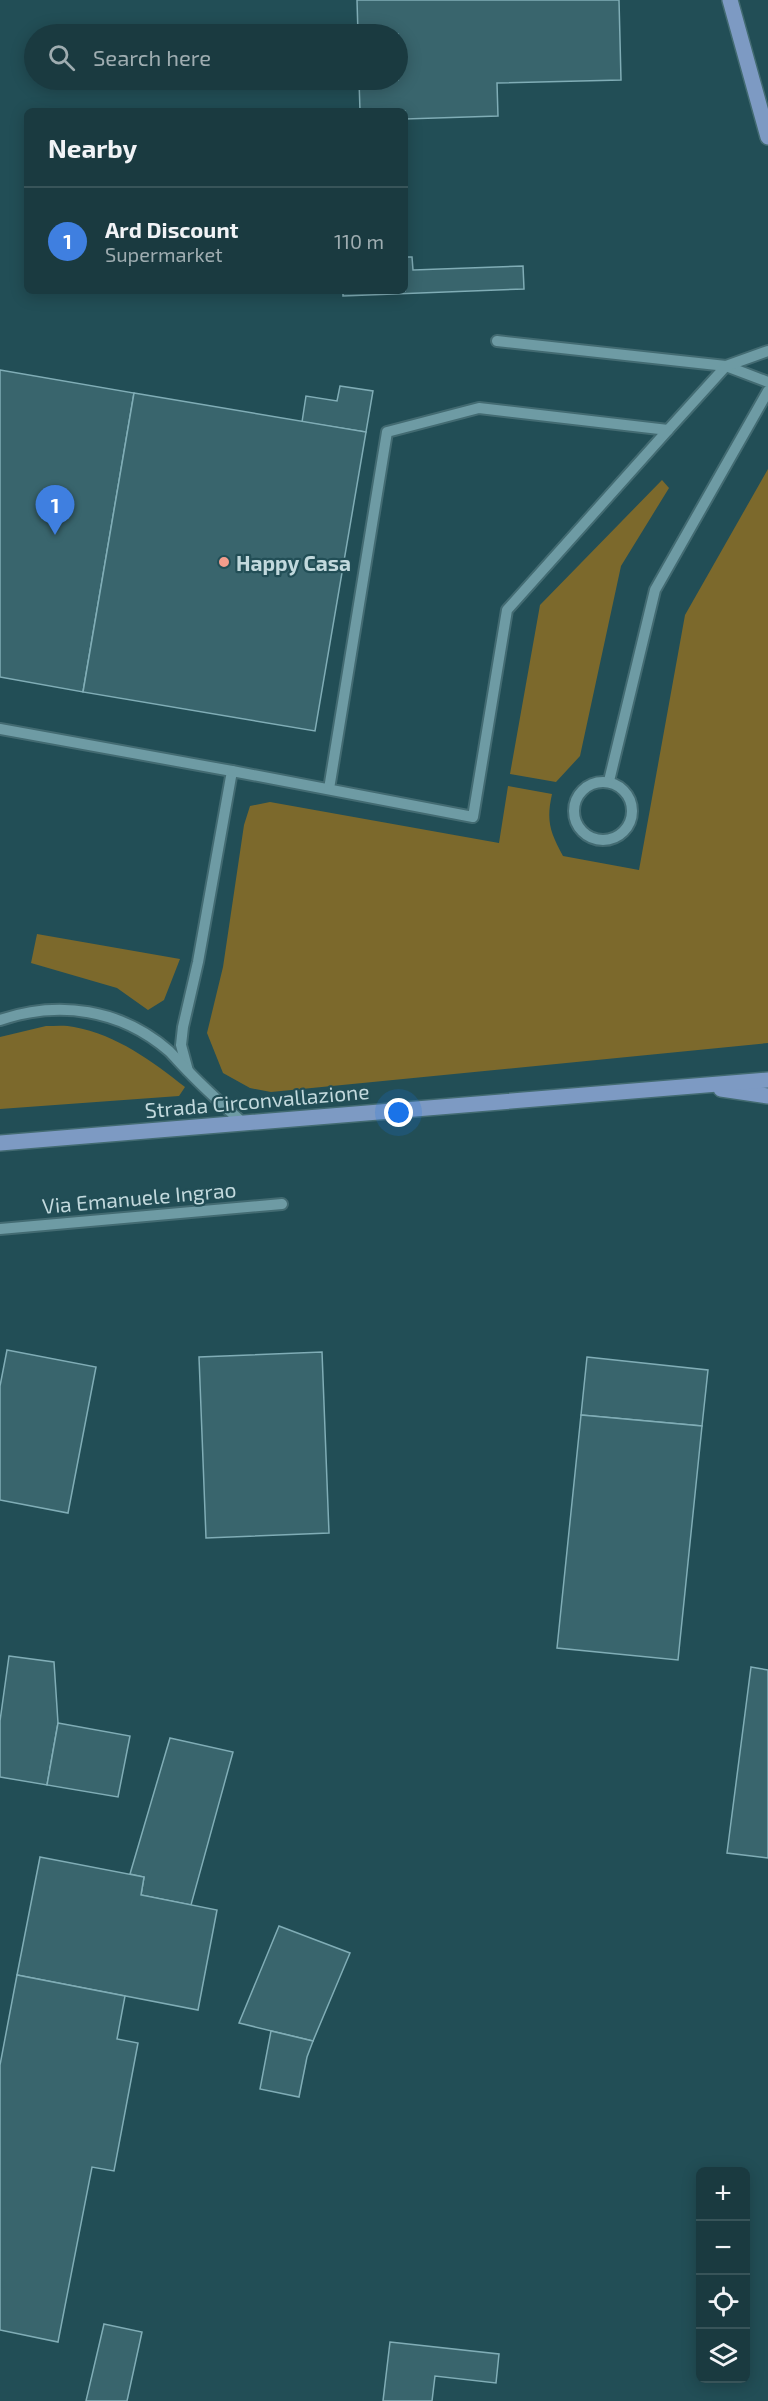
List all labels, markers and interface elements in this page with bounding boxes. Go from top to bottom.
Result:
search box [24,24,408,90]
icon: search [45,41,78,74]
text: Search here [93,44,211,70]
text: Nearby [48,132,137,163]
text: Ard Discount [105,216,239,242]
text: 1 [63,229,72,253]
text: 110 m [334,229,384,253]
text: Supermarket [105,242,223,266]
pin: 1 [36,486,74,535]
place label: Happy Casa [236,550,351,576]
marker: Happy Casa [217,555,231,569]
street label: Strada Circonvallazione [144,1078,370,1122]
your location [384,1098,413,1127]
street label: Via Emanuele Ingrao [41,1176,237,1218]
map controls [696,2167,750,2383]
button: + [696,2167,750,2221]
button: − [696,2221,750,2275]
button: locate [696,2275,750,2329]
button: layers [696,2329,750,2383]

